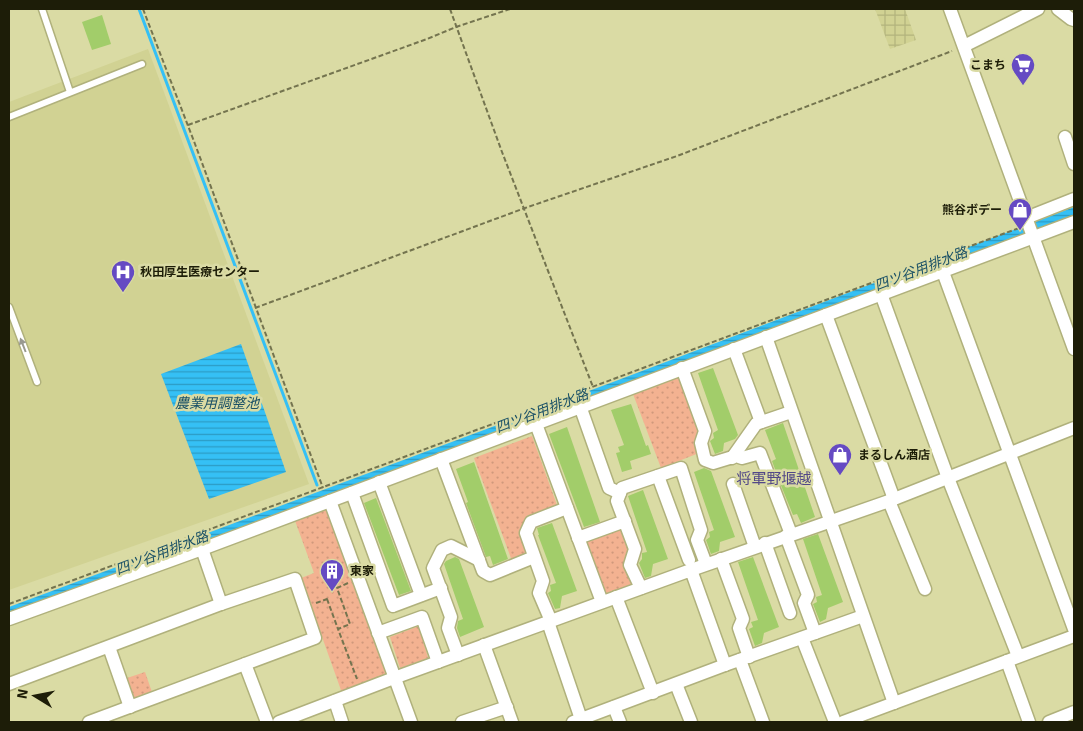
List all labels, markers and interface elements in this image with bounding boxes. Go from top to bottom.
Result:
supermarket icon: こまち [1010,52,1036,86]
place label: こまち [970,58,1006,73]
shop icon: 熊谷ボデー [1007,197,1033,231]
place label: 熊谷ボデー [942,203,1002,218]
water label: 四ツ谷用排水路 [872,243,971,294]
hospital icon: 秋田厚生医療センター [110,259,136,293]
place label: 秋田厚生医療センター [140,265,260,280]
one-way arrow [19,337,26,352]
water label: 四ツ谷用排水路 [493,385,592,436]
water label: 農業用調整池 [175,395,261,412]
shop icon: まるしん酒店 [827,442,853,476]
place label: まるしん酒店 [858,448,930,463]
district label: 将軍野堰越 [736,470,812,488]
water label: 四ツ谷用排水路 [113,527,212,578]
building icon: 東家 [319,558,345,592]
place label: 東家 [350,564,374,579]
north arrow [10,671,60,721]
text: N [13,688,32,700]

